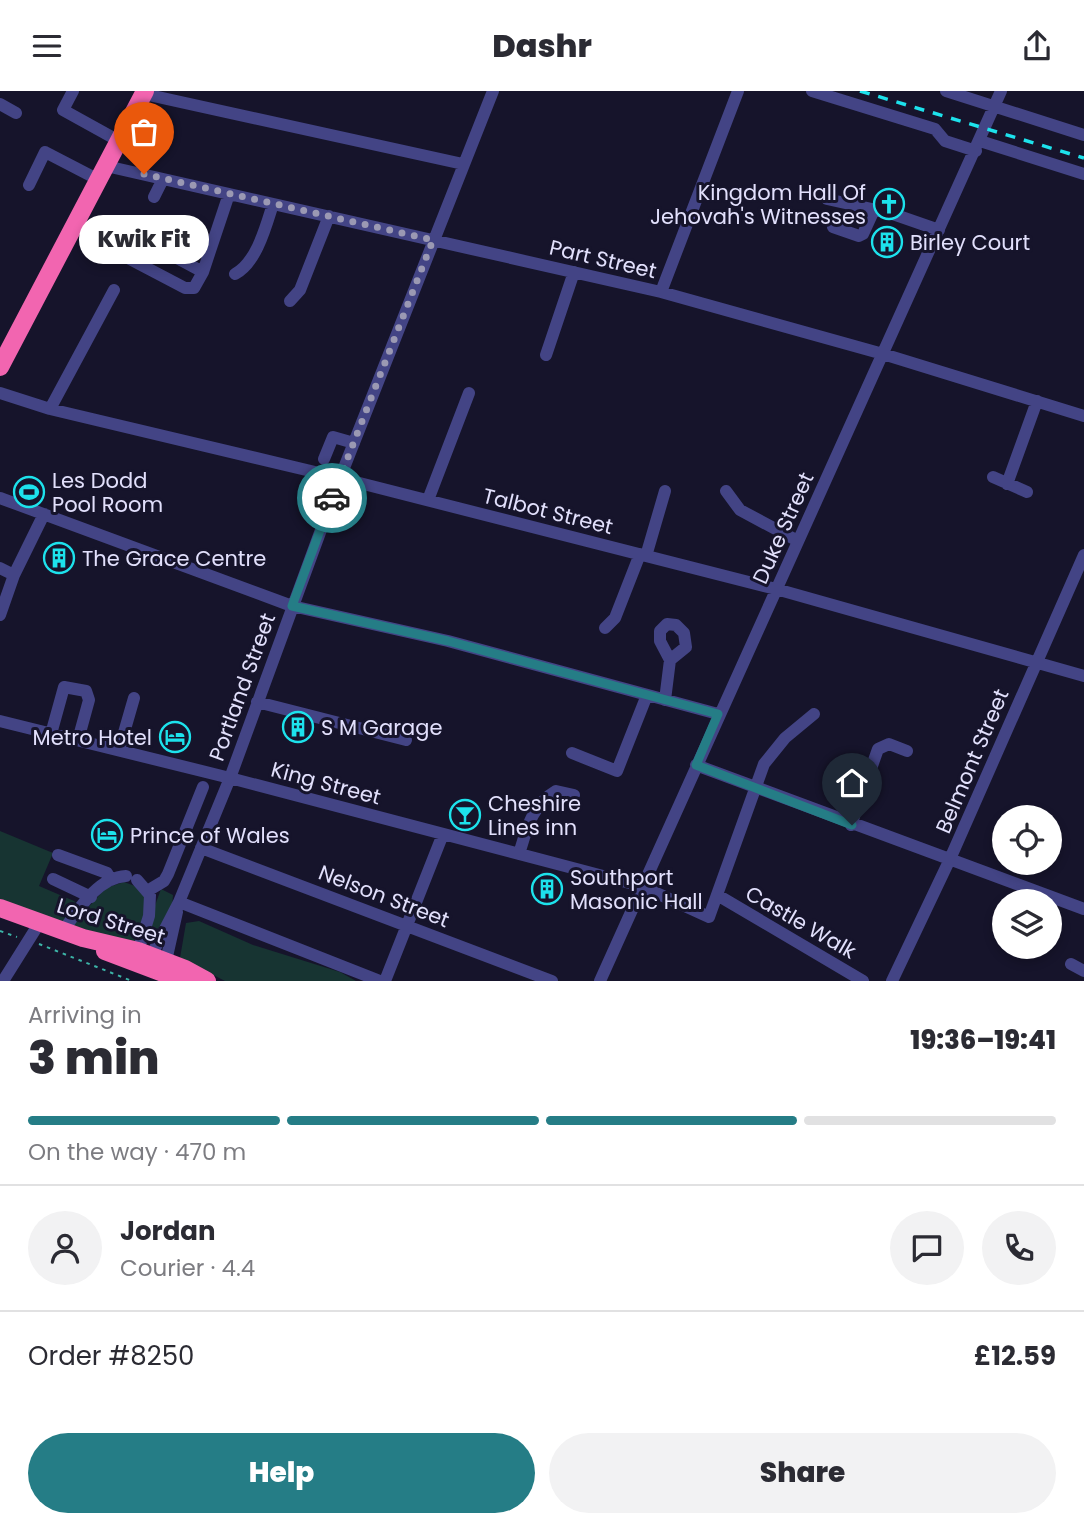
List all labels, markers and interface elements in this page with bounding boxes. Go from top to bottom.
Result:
text: Dashr [492,23,592,68]
icon: menu [28,27,66,65]
icon: share [1018,27,1056,65]
pin [114,102,174,174]
icon: bag [125,113,163,151]
place label: Kingdom Hall Of Jehovah's Witnesses [650,178,866,231]
church icon: Kingdom Hall Of Jehovah's Witnesses [872,187,906,221]
callout: Kwik Fit [79,216,209,265]
text: Kwik Fit [97,223,191,255]
building icon: Birley Court [870,225,904,259]
place label: Birley Court [910,228,1030,257]
street label: Part Street [547,233,659,285]
courier [297,463,367,533]
place label: Les Dodd Pool Room [52,466,163,519]
street label: Duke Street [746,468,820,588]
sports icon: Les Dodd Pool Room [12,475,46,509]
icon: car [313,479,351,517]
street label: Talbot Street [480,481,616,541]
building icon: The Grace Centre [42,541,76,575]
place label: The Grace Centre [82,544,266,573]
street label: Portland Street [202,609,282,765]
street label: Belmont Street [929,684,1015,838]
building icon: S M Garage [281,710,315,744]
place label: S M Garage [321,713,442,742]
hotel icon: Metro Hotel [158,720,192,754]
place label: Metro Hotel [33,723,152,752]
pin [822,753,882,825]
street label: King Street [268,754,384,812]
icon: home [833,764,871,802]
place label: Cheshire Lines inn [488,789,581,842]
bar icon: Cheshire Lines inn [448,798,482,832]
map controls [992,805,1062,959]
button: locate [992,805,1062,875]
hotel icon: Prince of Wales [90,818,124,852]
place label: Prince of Wales [130,821,290,850]
street label: Nelson Street [314,858,454,934]
place label: Southport Masonic Hall [570,863,703,916]
building icon: Southport Masonic Hall [530,872,564,906]
street label: Castle Walk [740,879,862,966]
button: layers [992,889,1062,959]
street label: Lord Street [53,891,169,951]
text: Arriving in [28,999,142,1031]
text: 19:36–19:41 [910,1022,1056,1058]
text: 3 min [28,1026,160,1090]
text: On the way · 470 m [28,1136,246,1168]
button: person [28,1211,102,1285]
button: chat [890,1211,964,1285]
button: phone [982,1211,1056,1285]
text: Jordan [120,1213,216,1249]
text: Courier · 4.4 [120,1252,255,1284]
text: Order #8250 [28,1338,194,1374]
text: £12.59 [974,1338,1056,1374]
button: Help [28,1433,535,1513]
button: Share [549,1433,1056,1513]

